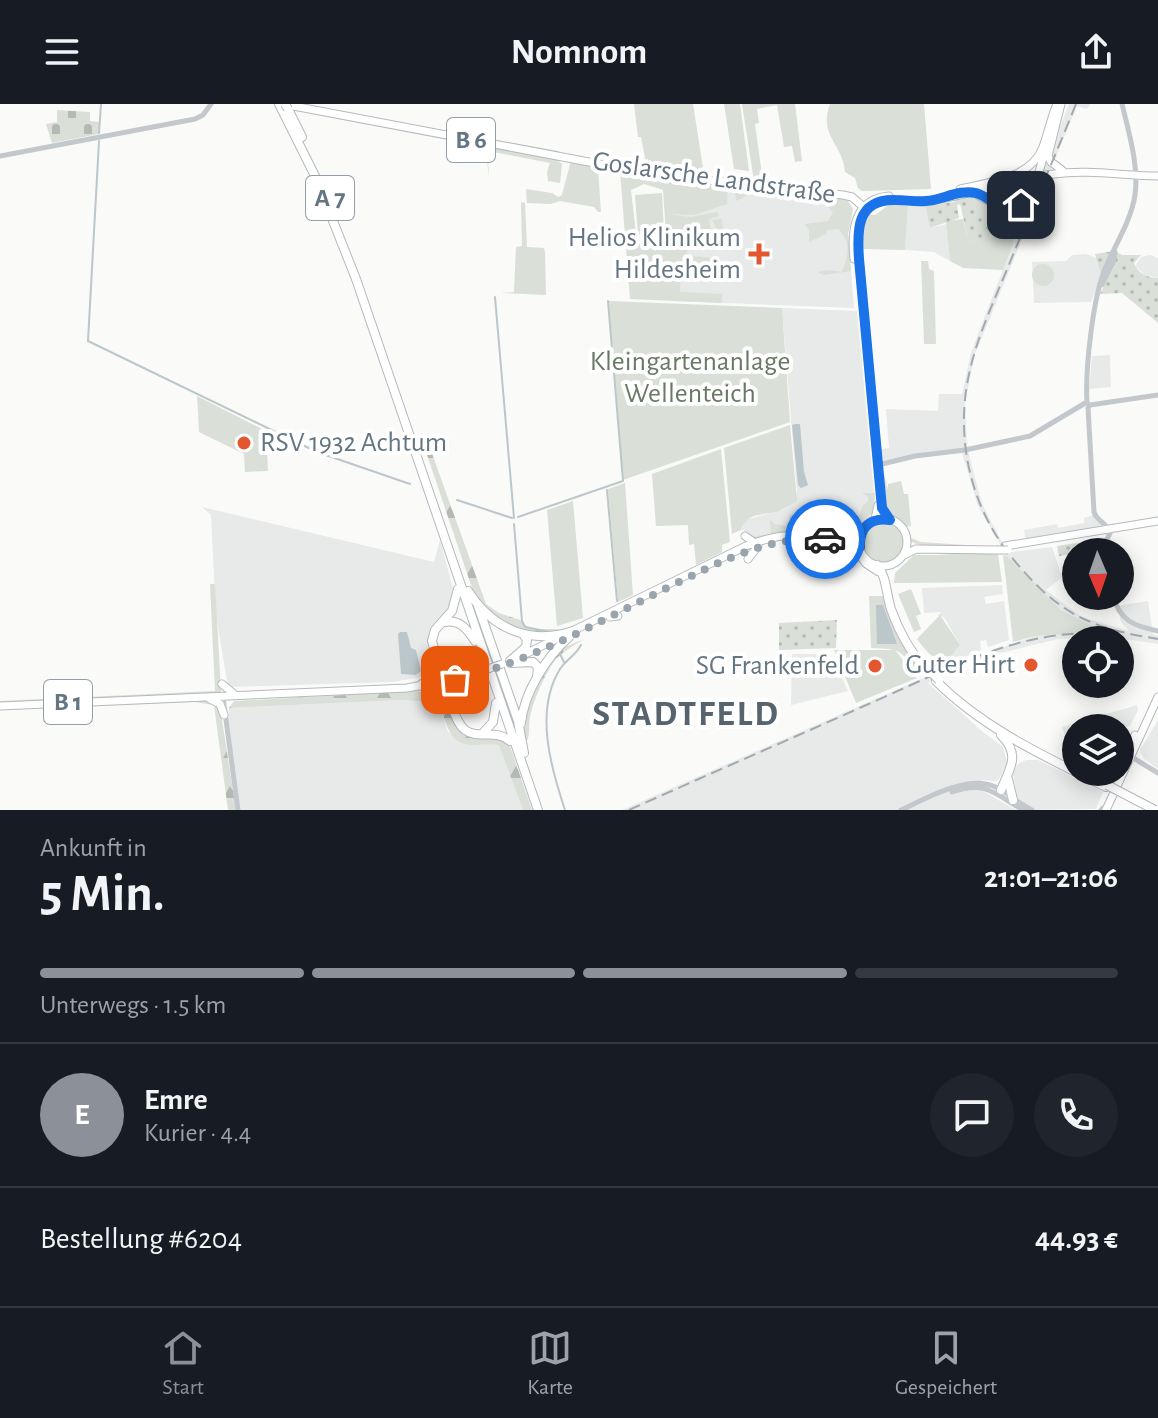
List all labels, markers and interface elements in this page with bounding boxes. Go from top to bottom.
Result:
icon: menu [40,30,84,74]
icon: share [1074,30,1118,74]
text: Nomnom [511,34,647,70]
road number: B 6 [447,118,495,162]
street label: Goslarsche Landstraße [591,147,837,209]
pin [987,171,1055,239]
road number: A 7 [306,176,354,220]
icon: home [999,183,1043,227]
place label: Helios Klinikum Hildesheim [568,224,741,284]
marker: Helios Klinikum Hildesheim [748,243,770,265]
park label: Kleingartenanlage Wellenteich [590,348,790,408]
place label: RSV 1932 Achtum [260,429,447,457]
marker: RSV 1932 Achtum [235,434,253,452]
courier [785,499,865,579]
icon: car [803,517,847,561]
north arrow [1062,538,1134,610]
map controls [1062,538,1134,786]
button: locate [1062,626,1134,698]
pin [421,646,489,714]
place label: Guter Hirt [905,651,1015,679]
place label: SG Frankenfeld [696,652,859,680]
marker: Guter Hirt [1022,656,1040,674]
marker: SG Frankenfeld [866,657,884,675]
icon: bag [433,658,477,702]
road number: B 1 [44,680,92,724]
district label: STADTFELD [592,696,780,732]
button: layers [1062,714,1134,786]
text: Ankunft in [40,835,147,861]
text: 21:01–21:06 [984,863,1118,893]
text: 5 Min. [40,868,165,920]
text: Unterwegs · 1.5 km [40,992,226,1018]
button: chat [930,1073,1014,1157]
button: phone [1034,1073,1118,1157]
text: Emre [144,1085,208,1115]
text: E [74,1100,90,1130]
text: Kurier · 4.4 [144,1120,251,1146]
text: Bestellung #6204 [40,1224,242,1254]
text: 44.93 € [1035,1224,1118,1254]
tab: Start [161,1326,205,1400]
tab: Karte [527,1326,573,1400]
tab: Gespeichert [895,1326,997,1400]

